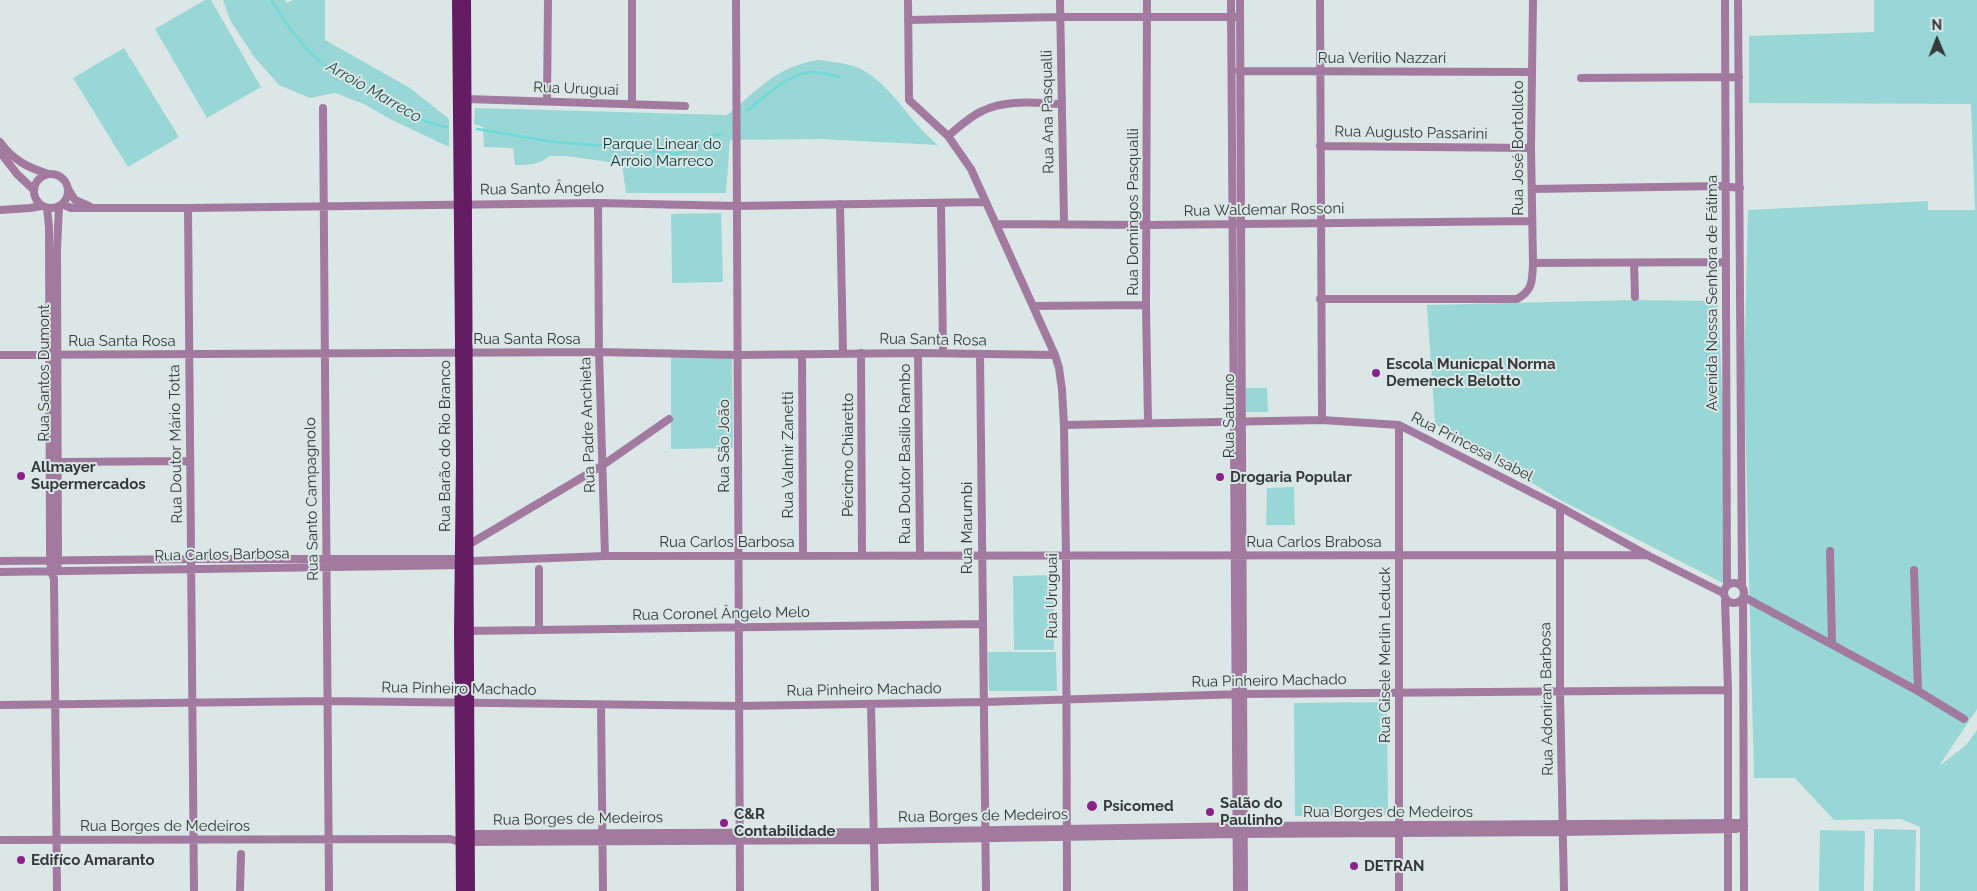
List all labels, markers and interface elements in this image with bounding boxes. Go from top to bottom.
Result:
north arrow [1912,15,1962,65]
text: N [1931,17,1942,33]
street label: Rua Verilio Nazzari [1318,49,1446,67]
street label: Rua Ana Pasqualli [1038,50,1058,174]
water label: Arroio Marreco [323,57,425,127]
street label: Rua Uruguai [533,79,619,99]
street label: Rua José Bortolloto [1509,80,1527,216]
street label: Rua Augusto Passarini [1334,123,1488,143]
street label: Rua Domingos Pasqualli [1124,128,1142,296]
park label: Parque Linear do Arroio Marreco [603,135,721,170]
street label: Avenida Nossa Senhora de Fátima [1703,175,1721,411]
street label: Rua Santo Ângelo [480,179,604,199]
street label: Rua Waldemar Rossoni [1183,200,1345,220]
street label: Rua Santos Dumont [35,304,53,442]
street label: Rua Santa Rosa [473,330,581,348]
street label: Rua Santa Rosa [879,330,987,350]
street label: Rua Santa Rosa [68,332,176,350]
place label: Escola Municpal Norma Demeneck Belotto [1386,355,1556,390]
street label: Rua Padre Anchieta [577,357,599,493]
street label: Rua Barão do Rio Branco [436,360,454,532]
street label: Rua Doutor Mário Totta [166,364,186,524]
street label: Rua Doutor Basílio Rambo [896,364,914,544]
marker: Escola Municpal Norma Demeneck Belotto [1370,367,1382,379]
street label: Rua Saturno [1220,374,1238,458]
street label: Rua Valmir Zanetti [779,392,797,518]
street label: Pércimo Chiaretto [839,393,857,517]
street label: Rua São João [715,399,733,493]
street label: Rua Princesa Isabel [1408,408,1536,486]
street label: Rua Santo Campagnolo [302,417,322,581]
place label: Allmayer Supermercados [31,458,146,493]
place label: Drogaria Popular [1230,468,1352,486]
marker: Allmayer Supermercados [15,470,27,482]
marker: Drogaria Popular [1214,471,1226,483]
street label: Rua Marumbi [958,482,976,574]
street label: Rua Carlos Barbosa [659,533,795,551]
street label: Rua Carlos Brabosa [1246,533,1382,551]
street label: Rua Carlos Barbosa [154,545,290,565]
street label: Rua Uruguai [1043,553,1061,639]
street label: Rua Gisele Merlin Leduck [1376,567,1394,743]
street label: Rua Coronel Ângelo Melo [632,603,810,625]
street label: Rua Adoniran Barbosa [1537,622,1557,776]
street label: Rua Pinheiro Machado [1191,671,1347,691]
street label: Rua Pinheiro Machado [381,679,537,699]
street label: Rua Pinheiro Machado [786,680,942,700]
place label: Salão do Paulinho [1220,794,1283,829]
place label: Psicomed [1103,797,1174,815]
marker: Psicomed [1085,799,1099,813]
street label: Rua Borges de Medeiros [1303,803,1473,821]
place label: C&R Contabilidade [734,805,836,840]
street label: Rua Borges de Medeiros [898,806,1068,826]
marker: Salão do Paulinho [1204,806,1216,818]
street label: Rua Borges de Medeiros [493,809,663,829]
street label: Rua Borges de Medeiros [80,817,250,835]
marker: C&R Contabilidade [718,817,730,829]
place label: Edifíco Amaranto [31,851,155,869]
marker: Edifíco Amaranto [15,854,27,866]
place label: DETRAN [1364,857,1425,875]
marker: DETRAN [1348,860,1360,872]

